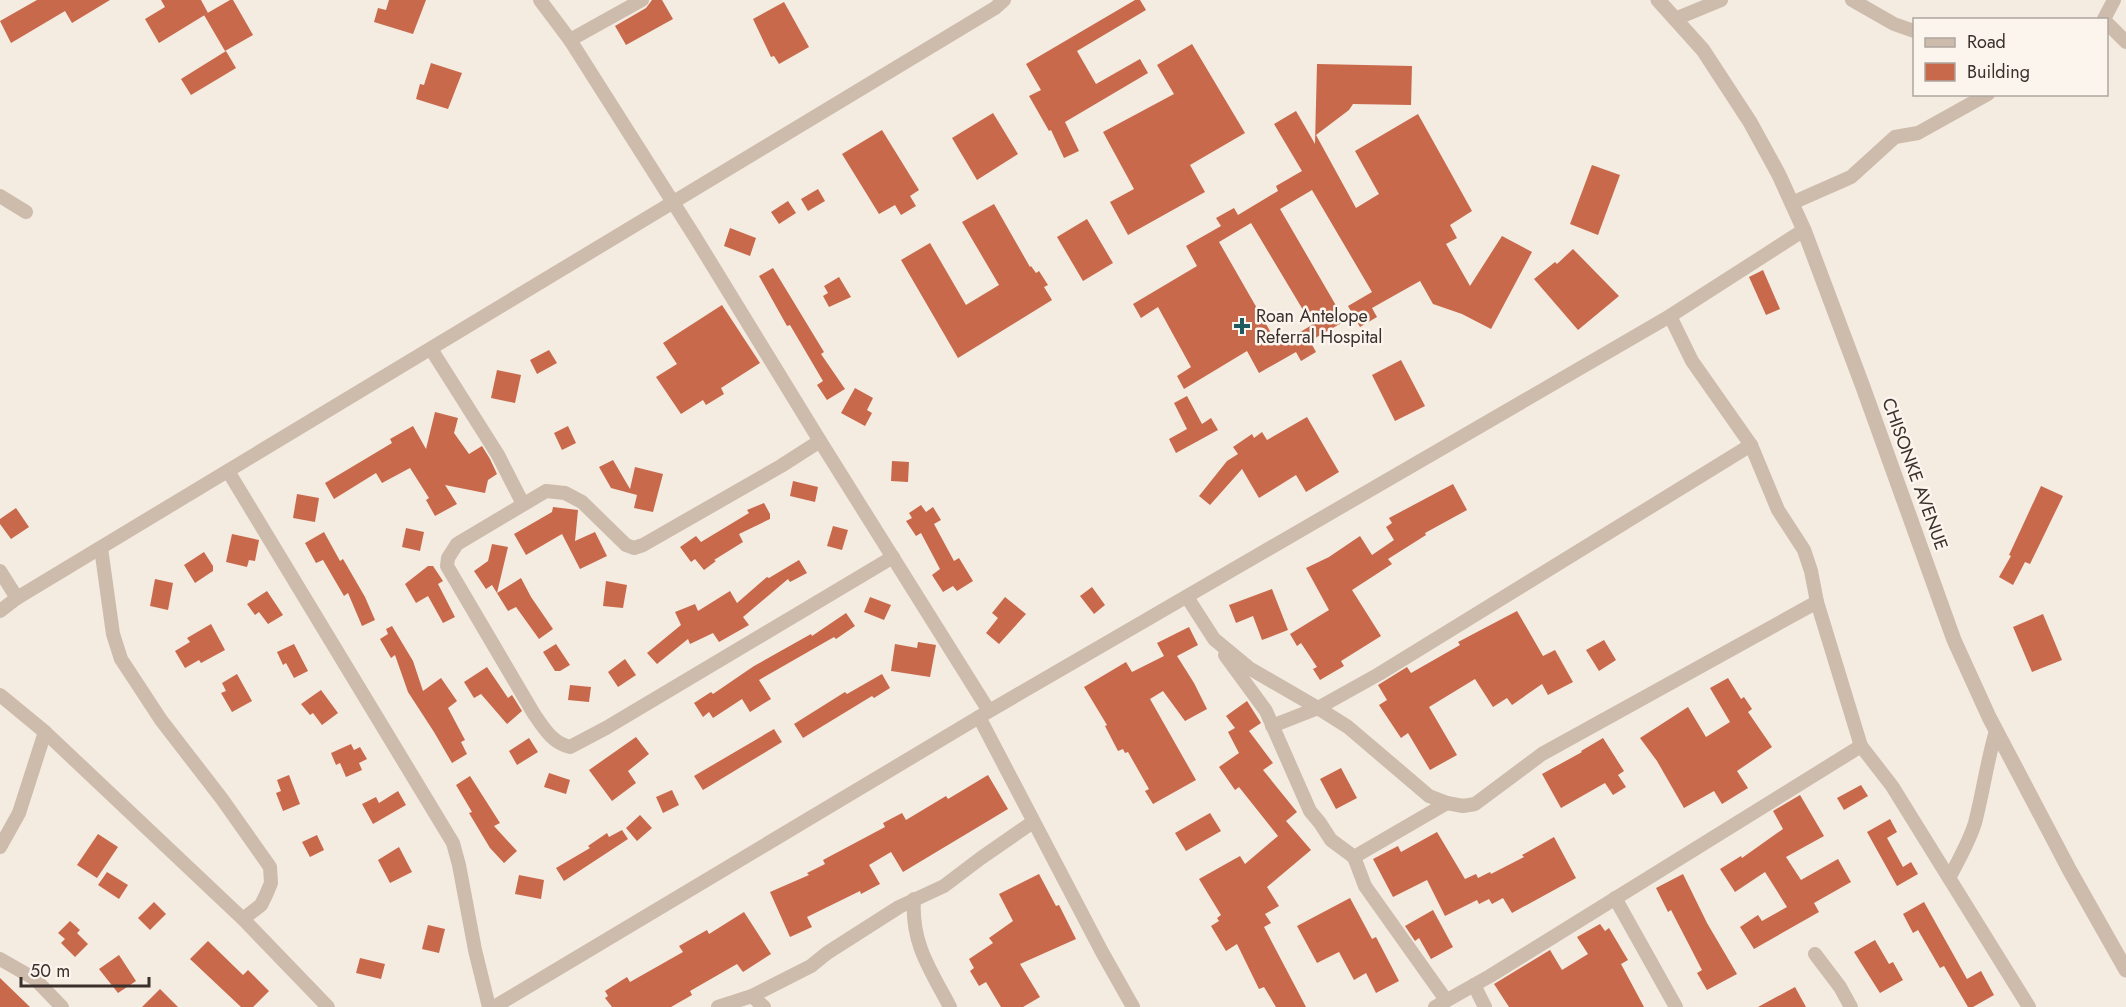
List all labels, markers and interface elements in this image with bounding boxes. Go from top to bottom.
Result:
legend [1913,18,2108,96]
text: Road [1967,29,2006,55]
text: Building [1967,59,2030,85]
place label: Roan Antelope Referral Hospital [1256,303,1382,350]
marker: Roan Antelope Referral Hospital [1233,317,1251,335]
street label: CHISONKE AVENUE [1875,394,1955,554]
scale bar [21,950,148,988]
text: 50 m [30,958,70,984]

